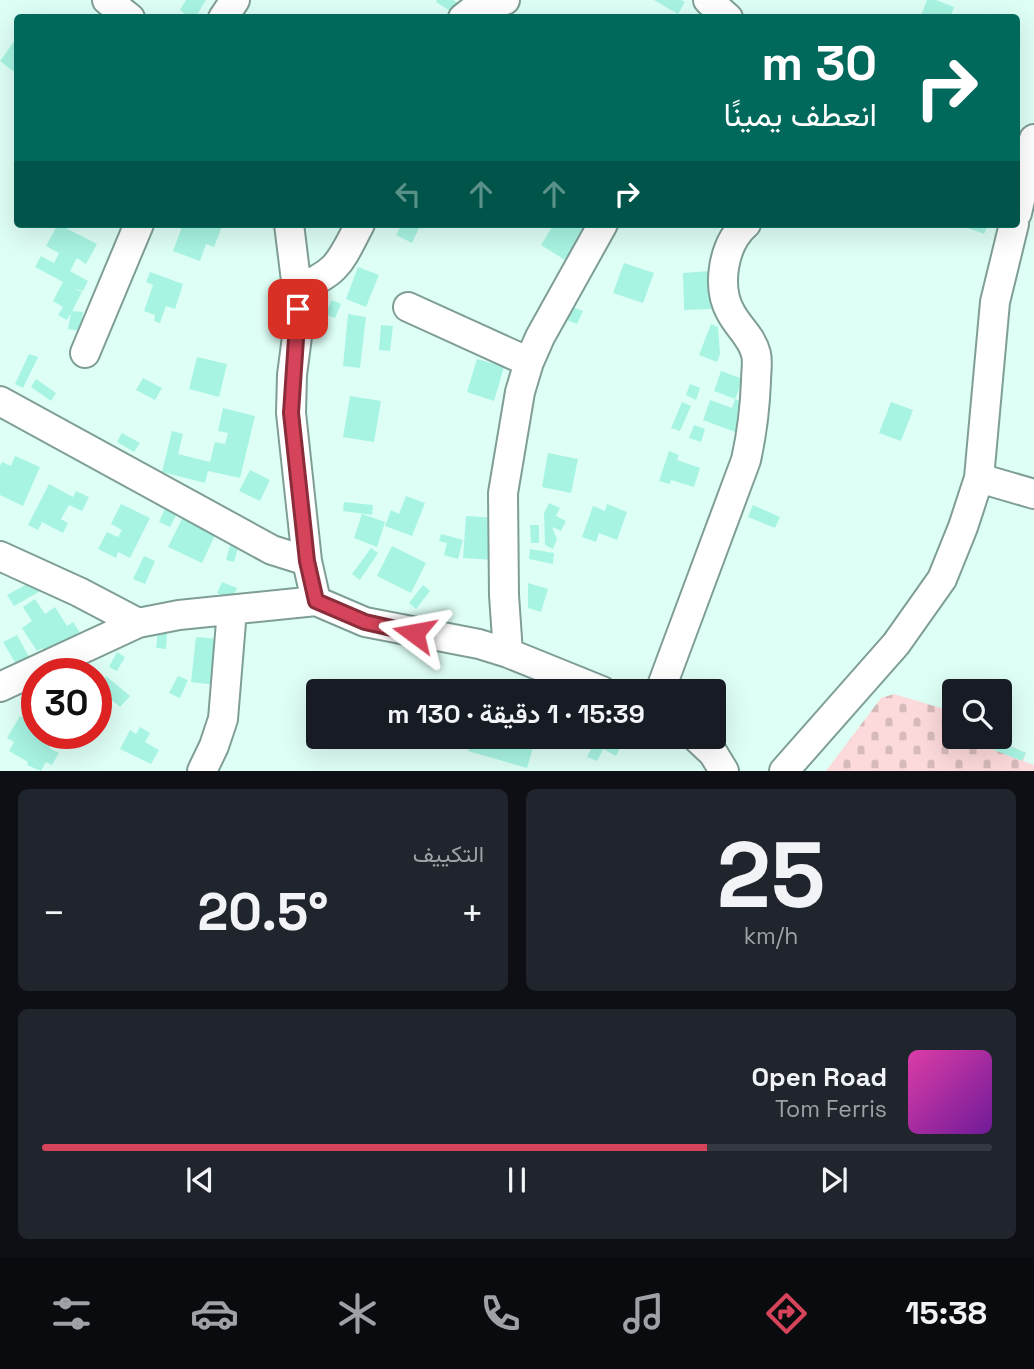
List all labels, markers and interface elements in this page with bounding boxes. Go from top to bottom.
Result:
text: 30 m [761,32,877,94]
icon: right [901,42,992,133]
text: انعطف يمينًا [724,95,877,135]
icon: left [389,175,427,213]
icon: ahead [462,175,500,213]
icon: ahead [535,175,573,213]
icon: right [608,175,646,213]
pin [268,279,328,339]
icon: arrive [279,290,317,328]
position arrow [377,596,451,670]
speed limit sign: 30 [21,658,112,749]
map controls [942,679,1012,749]
button: search [942,679,1012,749]
text: 15:39 · 1 دقيقة · 130 m [387,697,645,731]
text: 25 [717,817,825,934]
text: التكييف [413,839,484,869]
text: 20.5° [197,879,329,945]
text: − [42,889,66,937]
text: + [460,889,484,937]
text: km/h [744,921,798,951]
text: Open Road [752,1060,887,1094]
text: Tom Ferris [775,1094,887,1124]
icon: previous [181,1161,219,1199]
icon: pause [498,1161,536,1199]
icon: next [815,1161,853,1199]
icon: filters [47,1289,96,1338]
icon: car [190,1289,239,1338]
icon: climate [333,1289,382,1338]
icon: phone [476,1289,525,1338]
icon: music [619,1289,668,1338]
icon: directions [762,1289,811,1338]
text: 15:38 [905,1293,987,1333]

